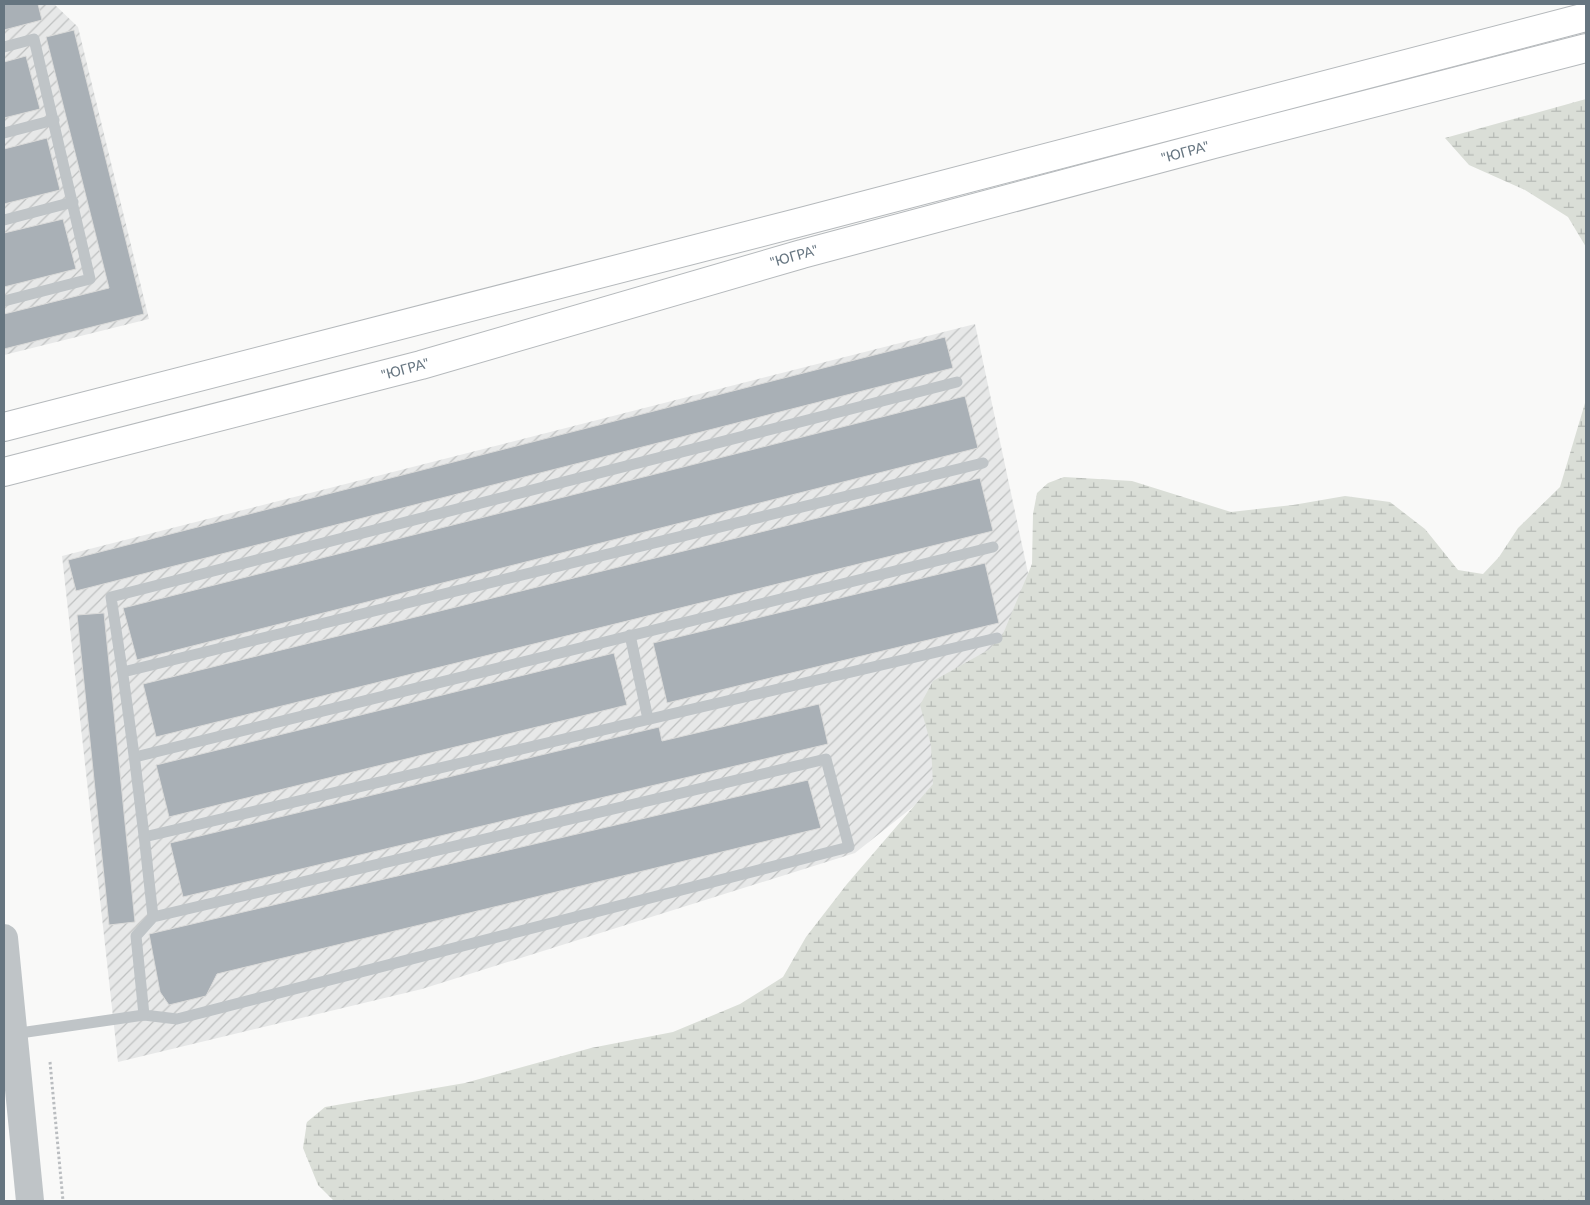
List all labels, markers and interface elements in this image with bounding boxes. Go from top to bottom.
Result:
street label: "ЮГРА" [1159,137,1211,166]
street label: "ЮГРА" [768,241,820,270]
street label: "ЮГРА" [379,354,431,383]

